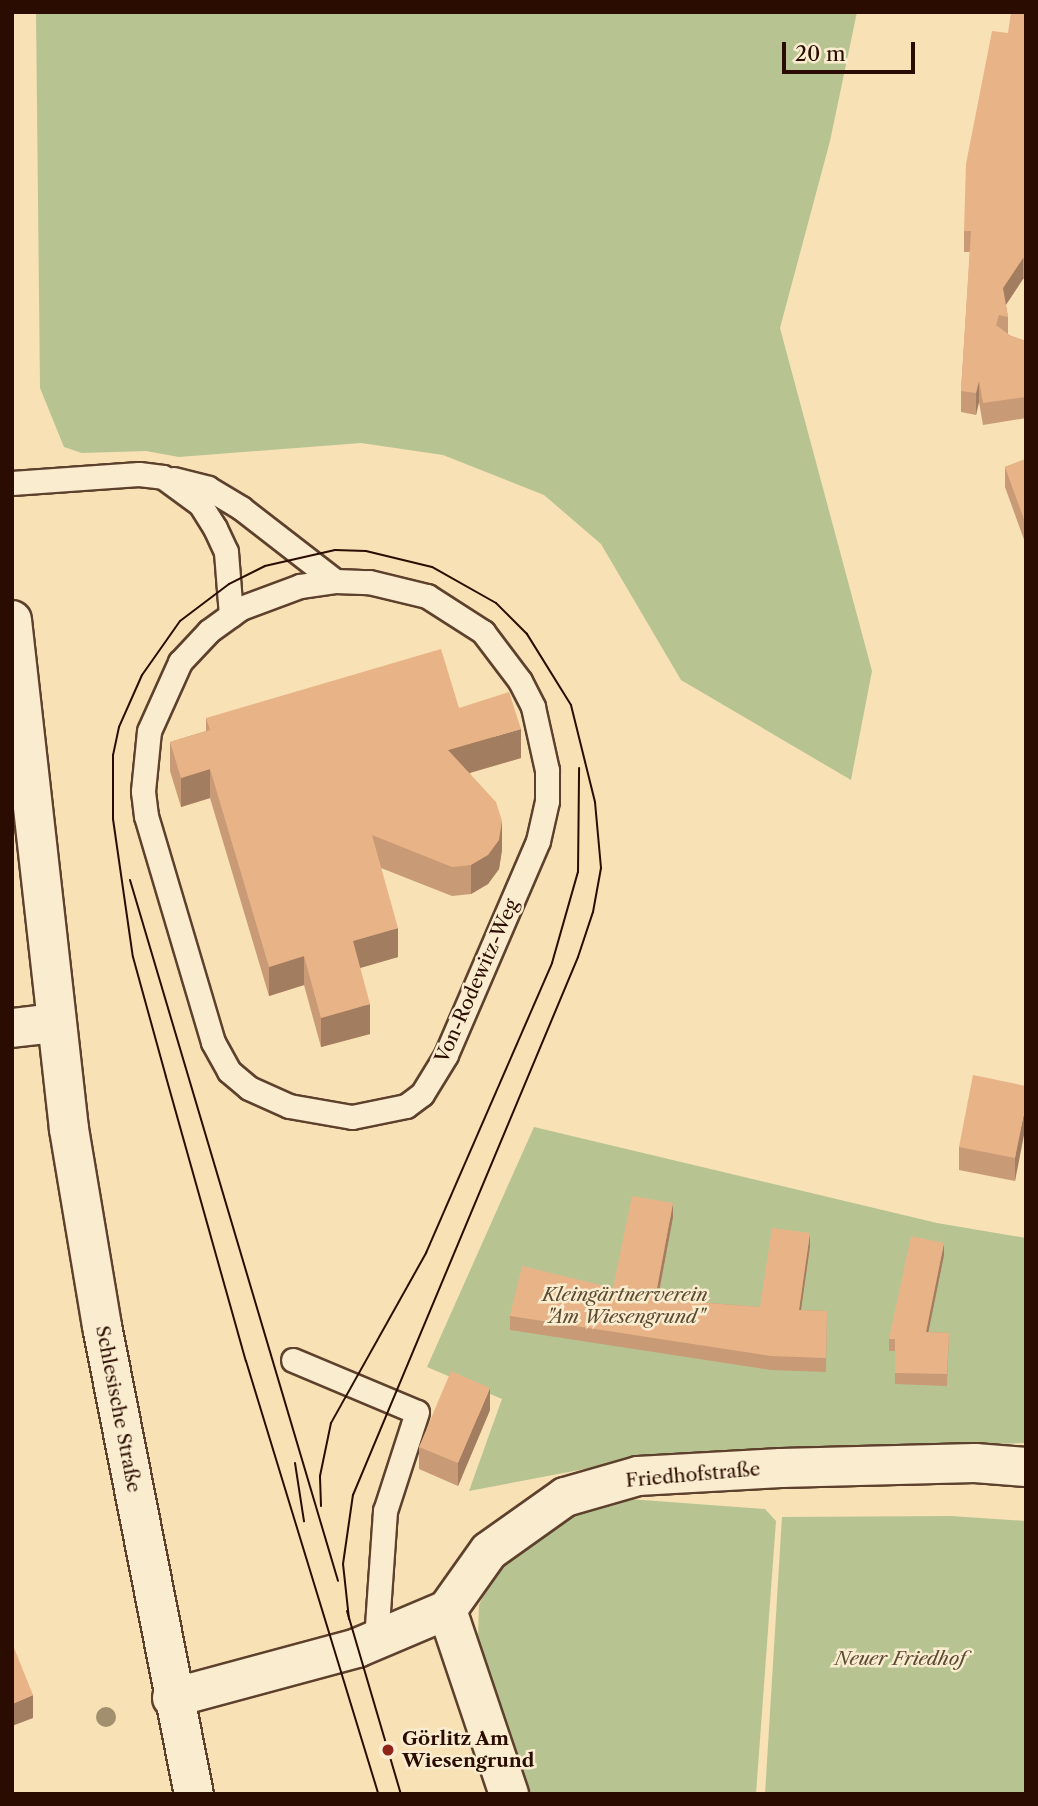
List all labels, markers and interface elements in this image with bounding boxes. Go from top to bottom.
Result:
scale bar [786,28,919,72]
text: 20 m [795,41,846,66]
street label: Von-Rodewitz-Weg [431,895,523,1067]
park label: Kleingärtnerverein "Am Wiesengrund" [542,1284,708,1328]
street label: Schlesische Straße [91,1324,145,1494]
street label: Friedhofstraße [625,1458,761,1492]
park label: Neuer Friedhof [835,1648,965,1670]
place label: Görlitz Am Wiesengrund [402,1728,535,1772]
marker: Görlitz Am Wiesengrund [380,1742,396,1758]

